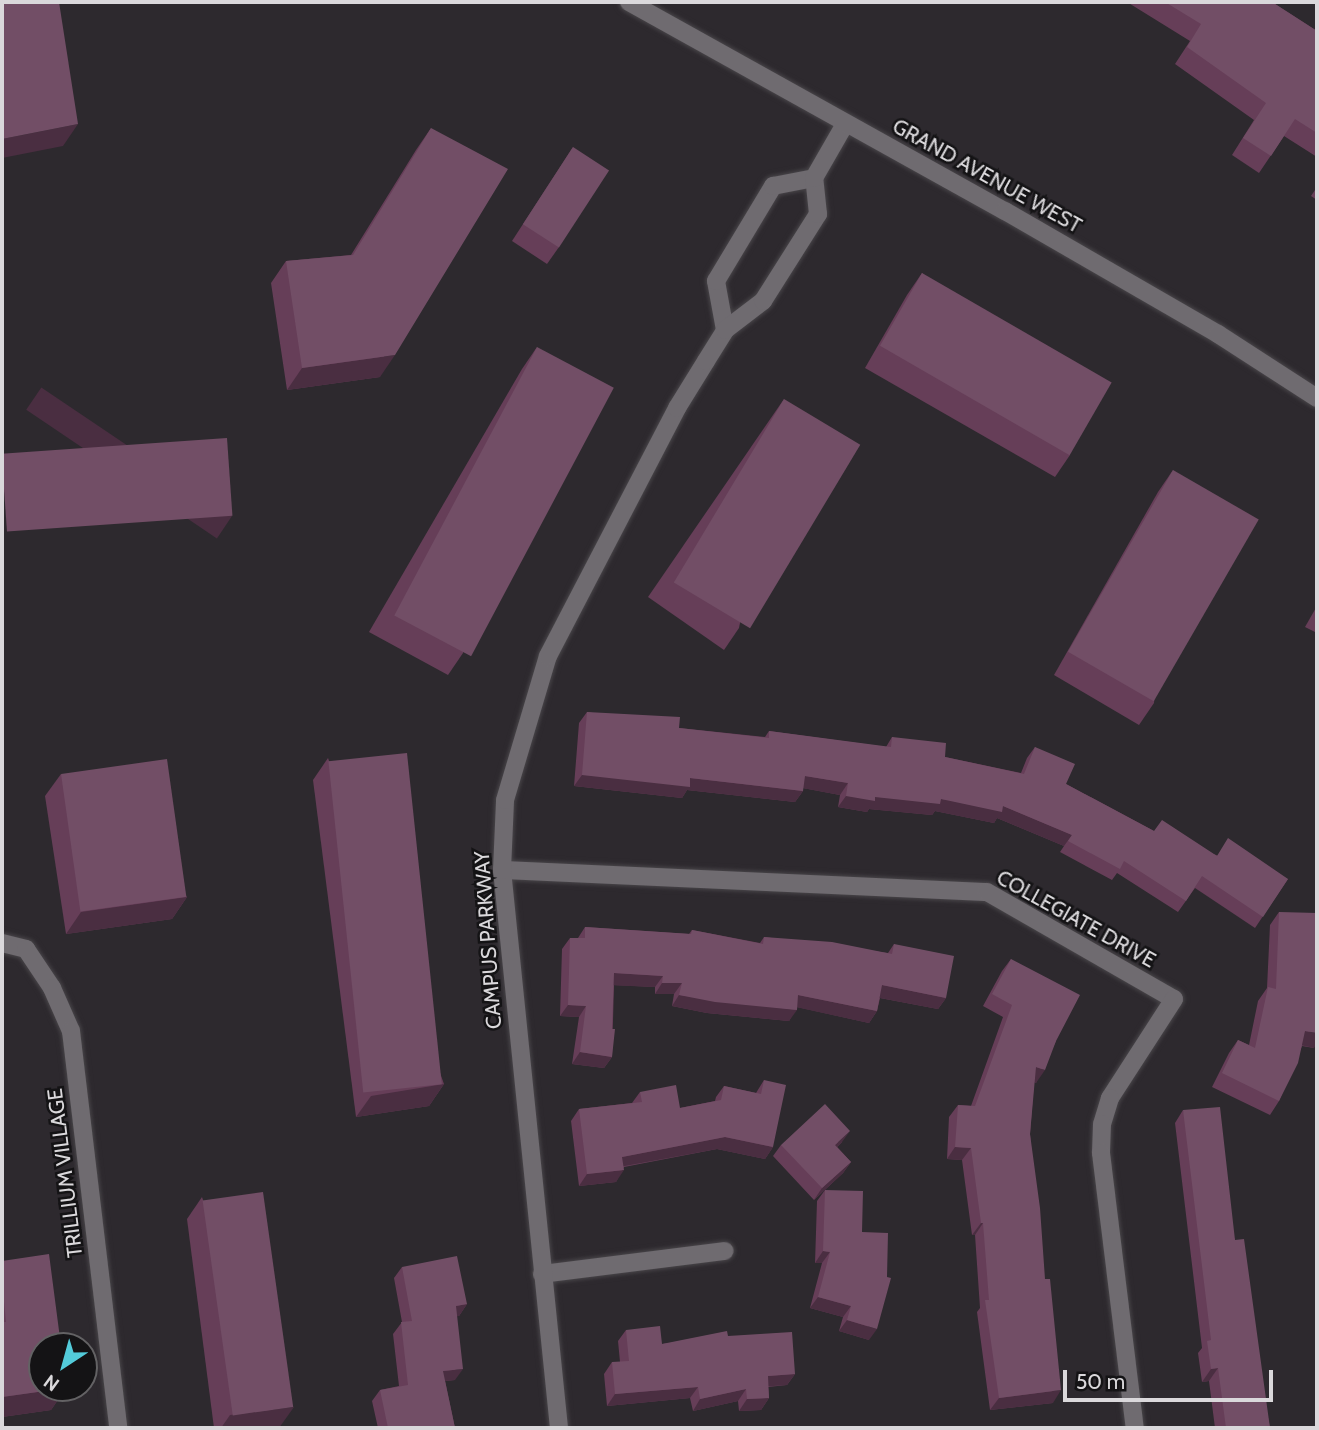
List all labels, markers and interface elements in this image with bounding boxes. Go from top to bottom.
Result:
street label: GRAND AVENUE WEST [888,114,1086,238]
street label: CAMPUS PARKWAY [469,850,507,1030]
street label: COLLEGIATE DRIVE [992,865,1160,973]
street label: TRILLIUM VILLAGE [42,1087,88,1259]
north arrow [28,1332,98,1402]
scale bar [1067,1356,1277,1400]
text: 50 m [1076,1369,1125,1394]
text: N [39,1370,64,1396]

